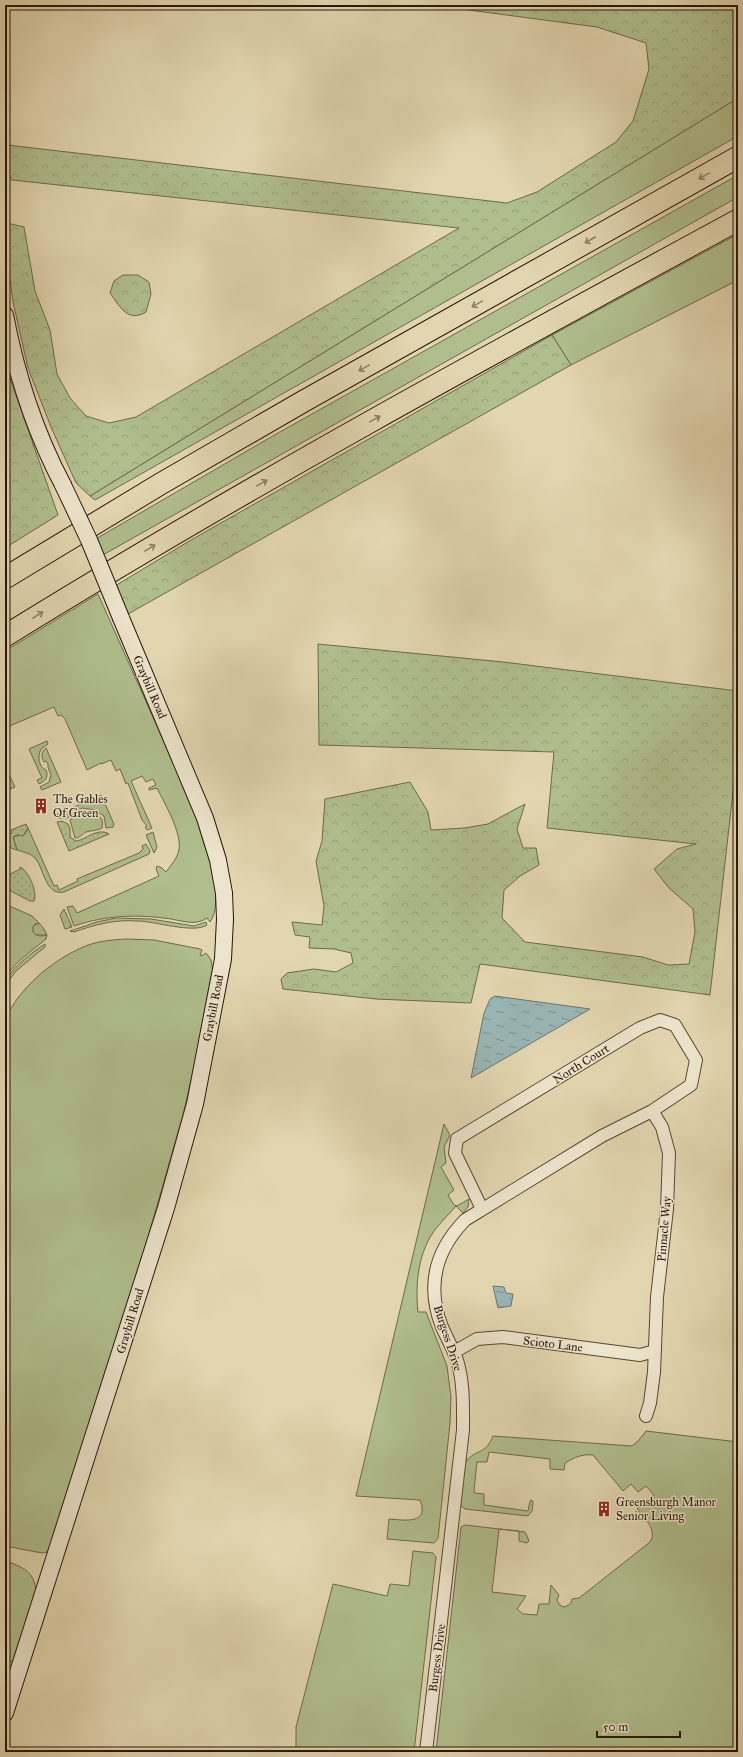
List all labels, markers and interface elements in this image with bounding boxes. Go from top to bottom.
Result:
one-way arrow [698,173,710,180]
one-way arrow [585,236,597,244]
one-way arrow [472,300,484,308]
one-way arrow [358,364,370,372]
one-way arrow [369,415,381,422]
one-way arrow [256,478,268,486]
one-way arrow [144,544,156,552]
one-way arrow [32,611,43,619]
street label: Graybill Road [130,653,170,721]
place label: The Gables Of Green [53,792,108,820]
building icon: The Gables Of Green [32,797,50,815]
street label: Graybill Road [200,974,226,1042]
street label: North Court [550,1041,612,1087]
street label: Pinnacle Way [654,1195,674,1262]
street label: Graybill Road [113,1287,147,1355]
street label: Burgess Drive [430,1303,465,1373]
street label: Scioto Lane [522,1333,584,1355]
place label: Greensburgh Manor Senior Living [616,1495,717,1524]
building icon: Greensburgh Manor Senior Living [595,1500,613,1518]
street label: Burgess Drive [426,1623,449,1693]
scale bar [597,1713,680,1739]
text: 50 m [603,1720,628,1734]

